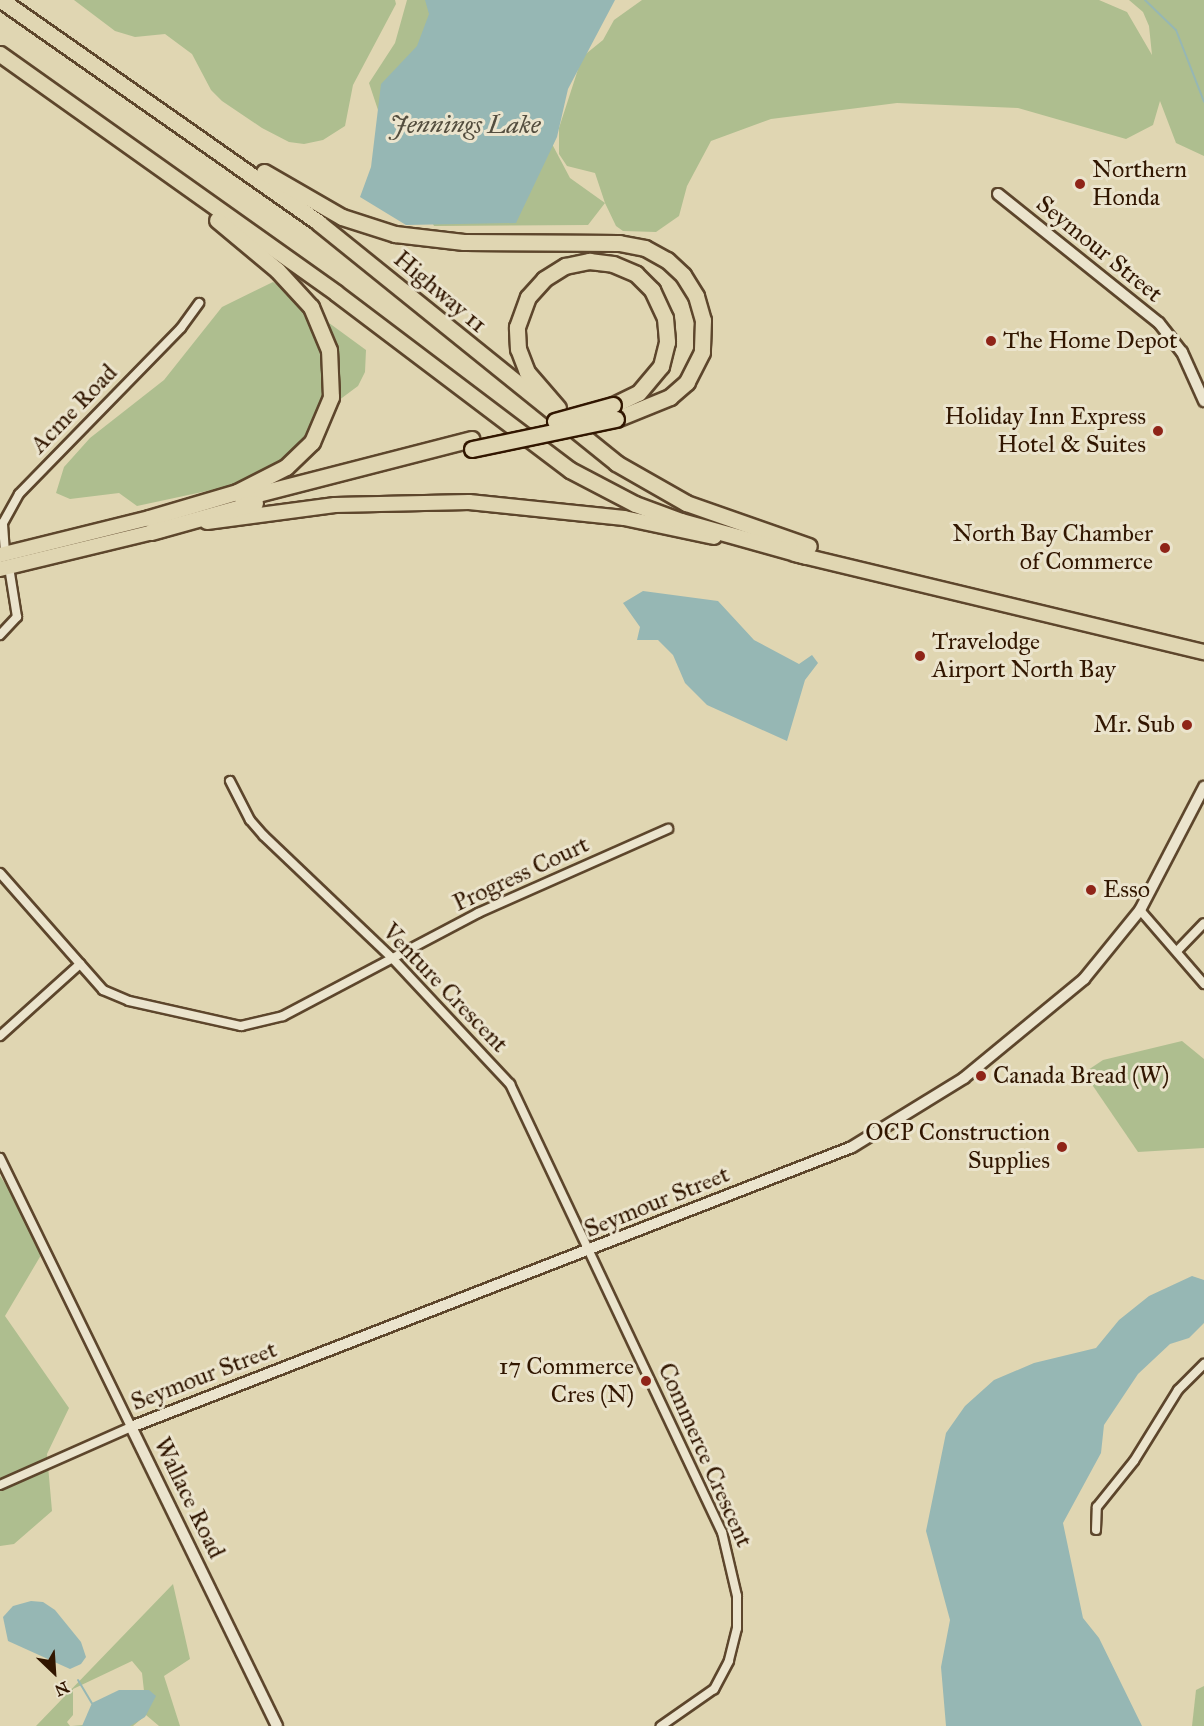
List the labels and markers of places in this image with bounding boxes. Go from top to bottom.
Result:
place label: Northern Honda [1092,156,1187,212]
marker: Northern Honda [1073,177,1087,191]
place label: The Home Depot [1003,327,1178,355]
marker: The Home Depot [984,334,998,348]
place label: Holiday Inn Express Hotel & Suites [945,403,1146,459]
marker: Holiday Inn Express Hotel & Suites [1151,424,1165,438]
place label: North Bay Chamber of Commerce [952,520,1153,576]
marker: North Bay Chamber of Commerce [1158,541,1172,555]
place label: Travelodge Airport North Bay [932,628,1116,684]
marker: Travelodge Airport North Bay [913,649,927,663]
place label: Mr. Sub [1093,711,1175,739]
marker: Mr. Sub [1180,718,1194,732]
place label: Esso [1103,876,1150,904]
marker: Esso [1084,883,1098,897]
place label: Canada Bread (W) [993,1062,1169,1090]
marker: Canada Bread (W) [974,1069,988,1083]
place label: OCP Construction Supplies [865,1119,1050,1175]
marker: OCP Construction Supplies [1055,1140,1069,1154]
place label: 17 Commerce Cres (N) [499,1353,634,1409]
marker: 17 Commerce Cres (N) [639,1374,653,1388]

